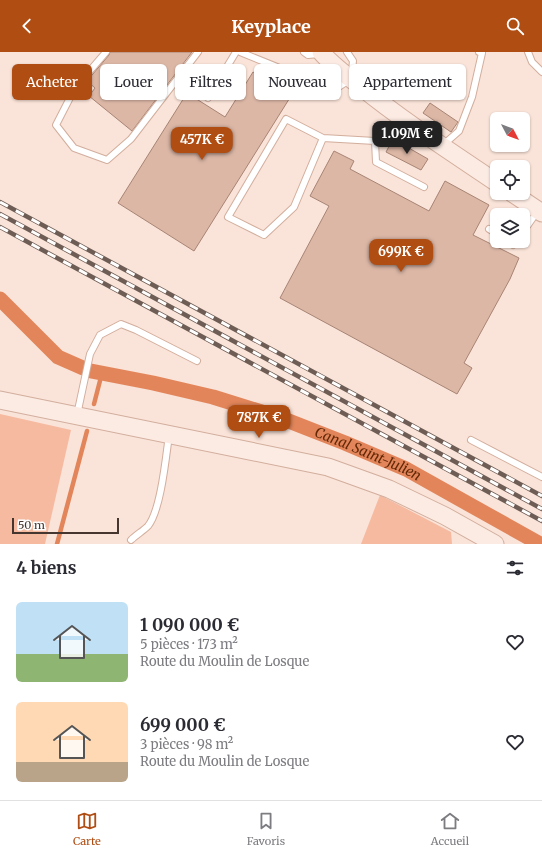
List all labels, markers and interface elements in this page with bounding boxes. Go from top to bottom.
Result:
icon: back [16,15,38,37]
text: Keyplace [231,15,311,38]
icon: search [504,15,526,37]
chip: Acheter [12,64,92,100]
chip: Louer [100,64,167,100]
chip: Filtres [175,64,246,100]
chip: Nouveau [254,64,341,100]
chip: Appartement [349,64,466,100]
north arrow [490,112,530,152]
map controls [490,112,530,248]
pin: 1.09M € [370,121,444,155]
text: 1.09M € [381,125,433,142]
pin: 457K € [169,127,235,161]
text: 457K € [180,131,224,148]
button: locate [490,160,530,200]
button: layers [490,208,530,248]
pin: 699K € [368,239,434,273]
text: 699K € [378,243,424,260]
pin: 787K € [226,405,292,439]
text: 787K € [236,409,282,426]
water label: Canal Saint-Julien [312,423,425,485]
scale bar [12,516,119,535]
text: 50 m [18,518,45,532]
text: 4 biens [16,557,76,579]
icon: filters [504,557,526,579]
text: 1 090 000 € [140,614,239,636]
icon: home [48,618,96,666]
icon: heart [504,631,526,653]
text: 5 pièces · 173 m² [140,636,238,653]
text: Route du Moulin de Losque [140,653,309,670]
text: 699 000 € [140,714,226,736]
icon: home [48,718,96,766]
icon: heart [504,731,526,753]
text: 3 pièces · 98 m² [140,736,233,753]
text: Route du Moulin de Losque [140,753,309,770]
tab: Carte [73,810,101,848]
tab: Favoris [247,810,285,848]
tab: Accueil [431,810,469,848]

